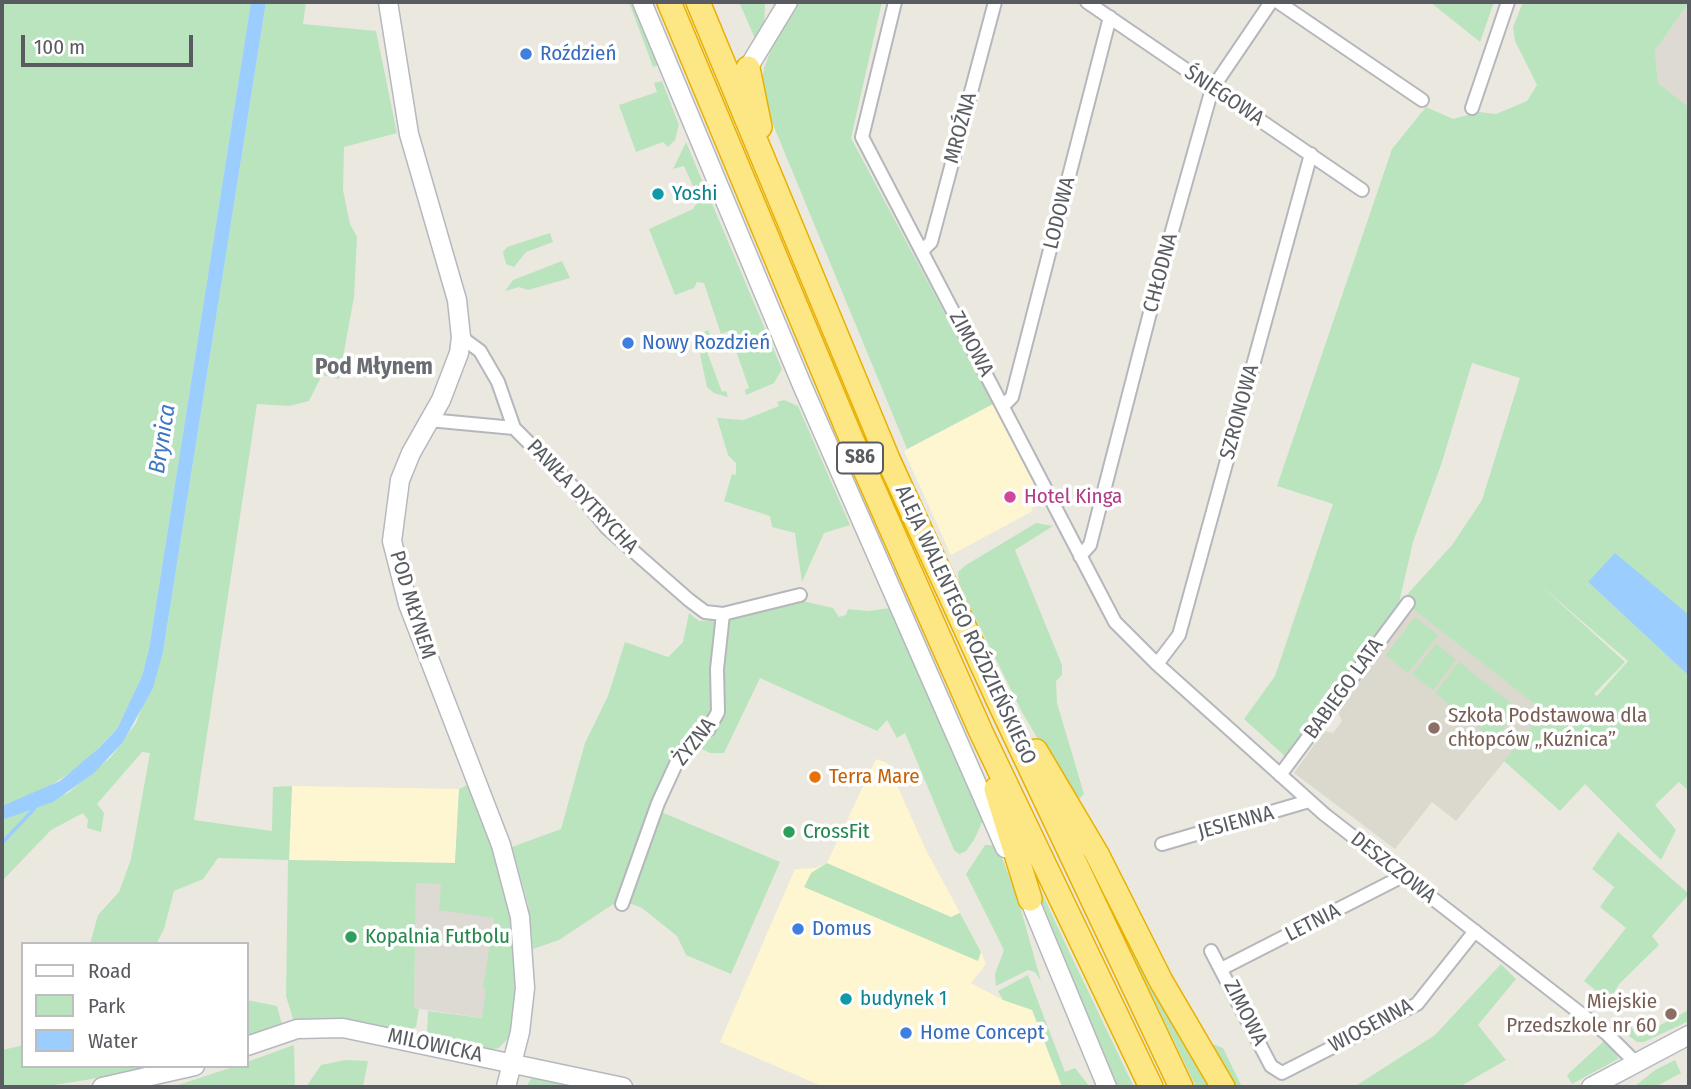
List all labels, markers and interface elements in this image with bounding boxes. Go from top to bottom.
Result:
scale bar [24,21,196,65]
text: 100 m [34,34,85,60]
place label: Roździeń [540,41,616,67]
marker: Roździeń [518,46,534,62]
street label: ŚNIEGOWA [1180,60,1268,132]
street label: MROŹNA [939,90,983,166]
street label: LODOWA [1039,174,1081,252]
place label: Yoshi [672,181,718,207]
marker: Yoshi [650,186,666,202]
street label: CHŁODNA [1138,230,1184,316]
street label: ZIMOWA [943,307,999,381]
place label: Nowy Rozdzień [642,330,770,356]
marker: Nowy Rozdzień [620,335,636,351]
district label: Pod Młynem [315,354,433,382]
street label: SZRONOWA [1215,362,1265,462]
water label: Brynica [144,402,182,476]
street label: PAWŁA DYTRYCHA [521,435,643,559]
road number: S86 [837,442,883,474]
street label: ALEJA WALENTEGO ROŹDZIEŃSKIEGO [889,481,1041,769]
place label: Hotel Kinga [1024,484,1122,510]
marker: Hotel Kinga [1002,489,1018,505]
street label: POD MŁYNEM [384,548,440,662]
street label: BABIEGO LATA [1299,634,1389,744]
place label: Szkoła Podstawowa dla chłopców „Kuźnica” [1448,703,1647,753]
street label: ŻYZNA [669,713,721,771]
marker: Szkoła Podstawowa dla chłopców „Kuźnica” [1426,720,1442,736]
place label: Terra Mare [829,764,920,790]
marker: Terra Mare [807,769,823,785]
street label: JESIENNA [1195,801,1277,845]
place label: CrossFit [803,819,870,845]
marker: CrossFit [781,824,797,840]
street label: DESZCZOWA [1345,827,1441,909]
street label: LETNIA [1281,899,1345,947]
place label: Domus [812,916,871,942]
marker: Domus [790,921,806,937]
place label: Kopalnia Futbolu [365,924,510,950]
marker: Kopalnia Futbolu [343,929,359,945]
legend [21,942,248,1068]
text: Road [88,958,132,984]
street label: ZIMOWA [1218,976,1272,1050]
place label: budynek 1 [860,986,947,1012]
place label: Miejskie Przedszkole nr 60 [1506,989,1657,1039]
marker: budynek 1 [838,991,854,1007]
text: Park [88,993,125,1019]
street label: WIOSENNA [1325,993,1417,1059]
marker: Miejskie Przedszkole nr 60 [1663,1006,1679,1022]
place label: Home Concept [920,1020,1045,1046]
street label: MILOWICKA [385,1024,485,1068]
marker: Home Concept [898,1025,914,1041]
text: Water [88,1028,138,1054]

